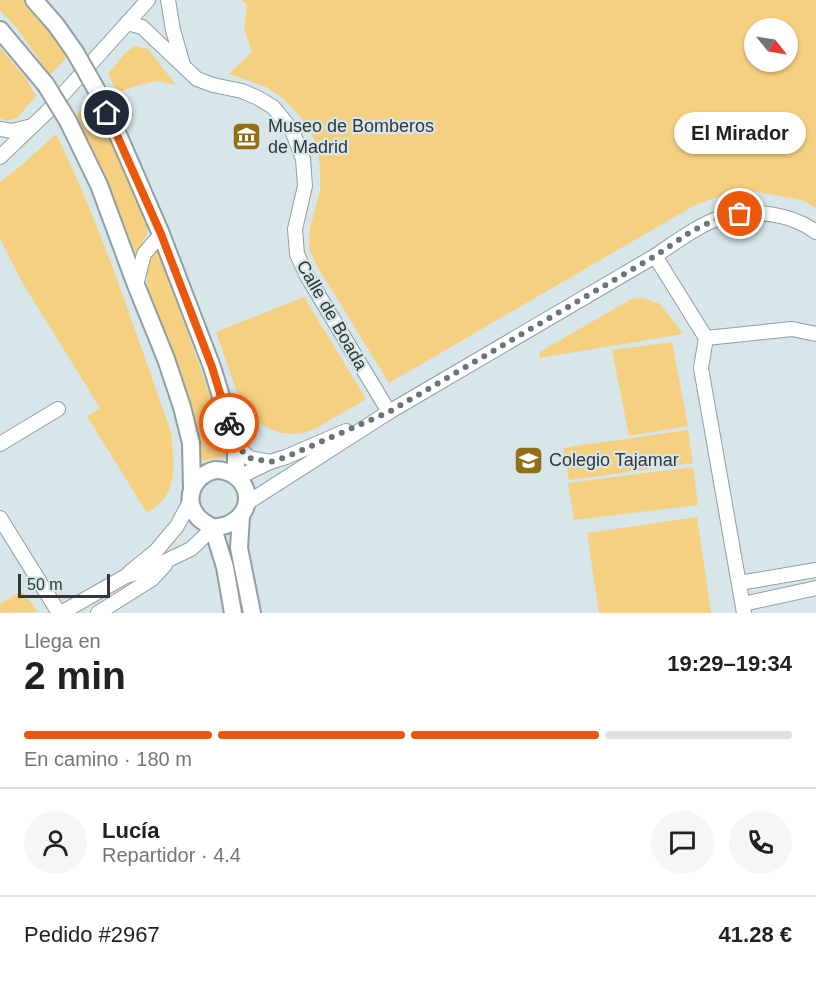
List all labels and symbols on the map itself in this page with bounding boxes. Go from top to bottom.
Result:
north arrow [744,18,798,72]
pin [81,87,132,138]
callout: El Mirador [674,112,806,154]
place label: Museo de Bomberos de Madrid [268,116,434,157]
museum icon: Museo de Bomberos de Madrid [231,120,263,152]
pin [714,188,765,239]
street label: Calle de Boada [293,257,372,374]
courier [199,393,259,453]
school or university icon: Colegio Tajamar [512,444,544,476]
place label: Colegio Tajamar [549,450,679,470]
scale bar [18,571,110,598]

